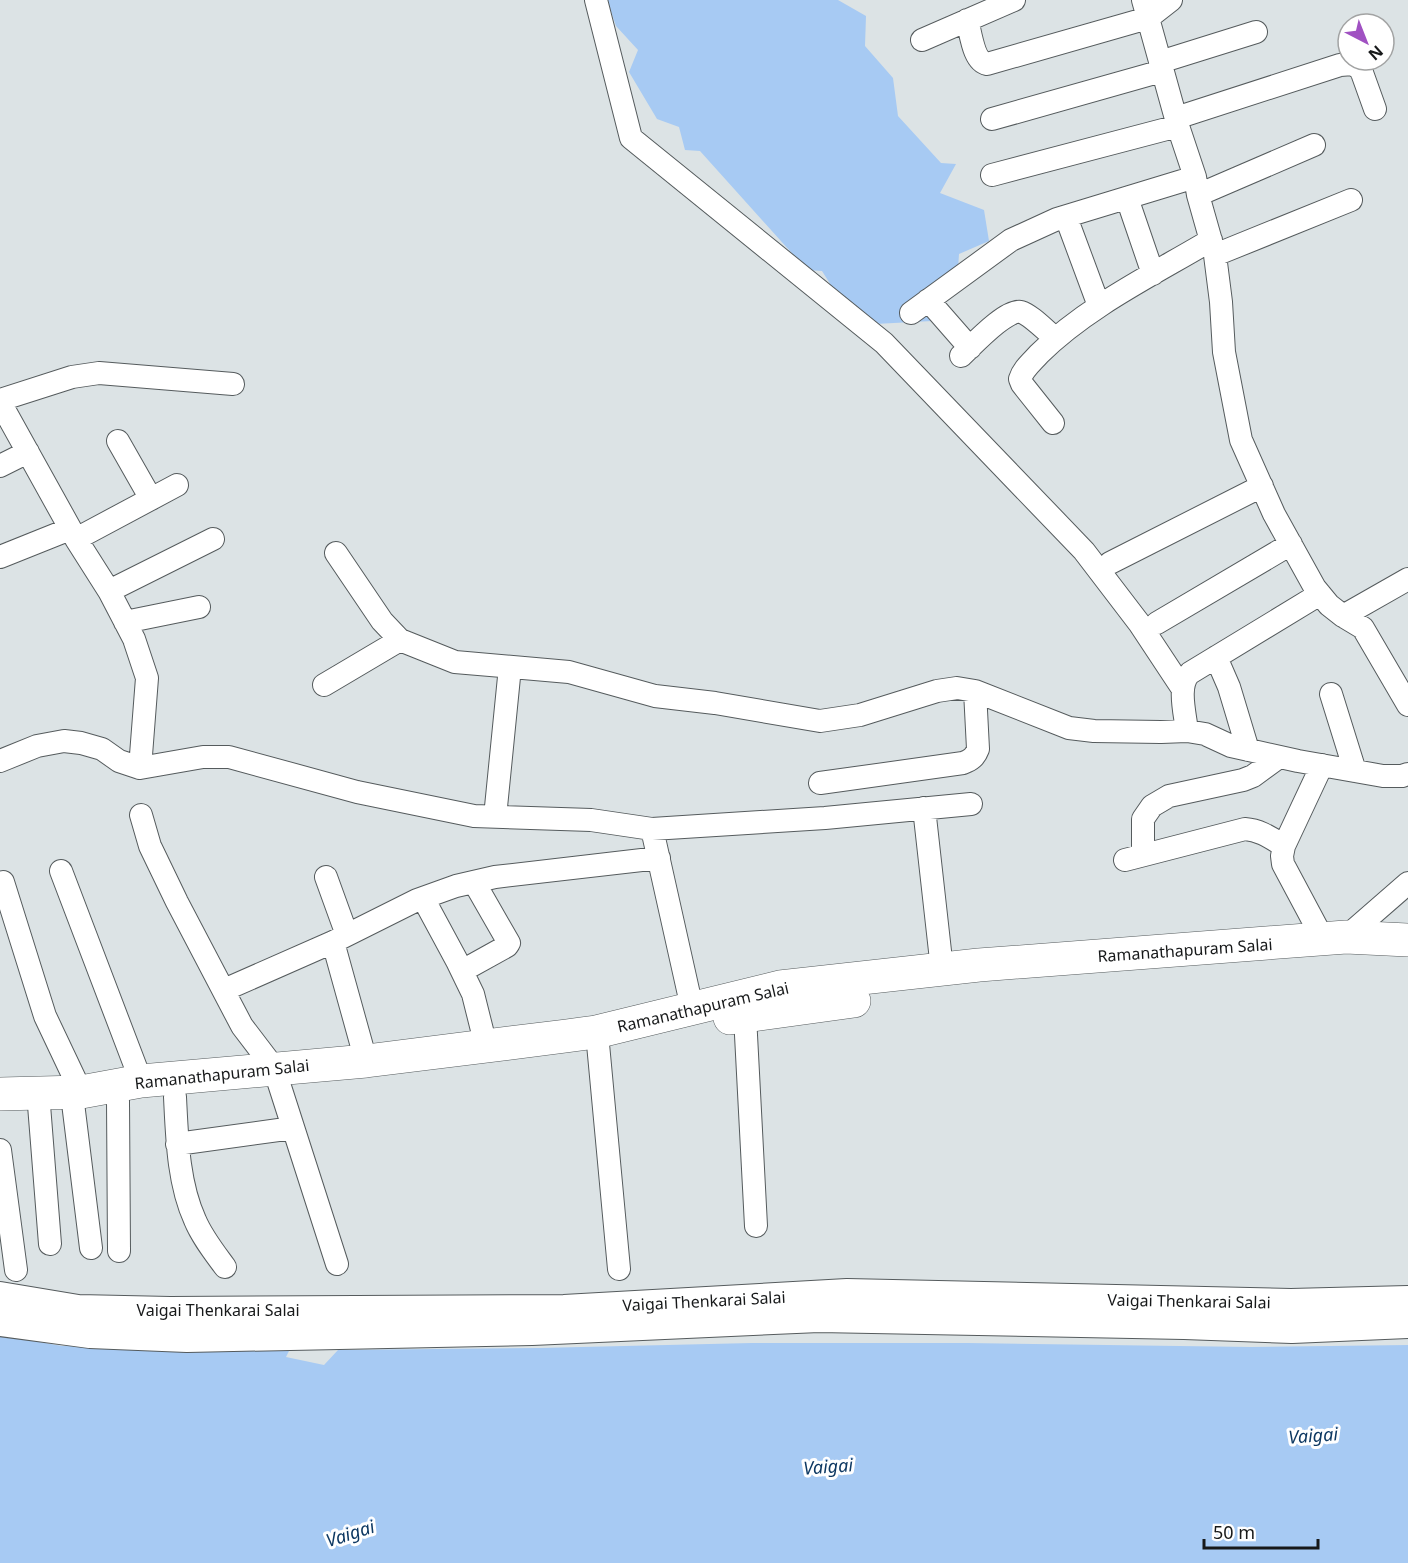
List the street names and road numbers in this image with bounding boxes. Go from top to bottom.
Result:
street label: Ramanathapuram Salai [1097,933,1273,967]
street label: Ramanathapuram Salai [615,977,791,1037]
street label: Ramanathapuram Salai [134,1054,310,1094]
street label: Vaigai Thenkarai Salai [622,1286,786,1316]
street label: Vaigai Thenkarai Salai [1107,1289,1271,1313]
street label: Vaigai Thenkarai Salai [136,1299,300,1321]

